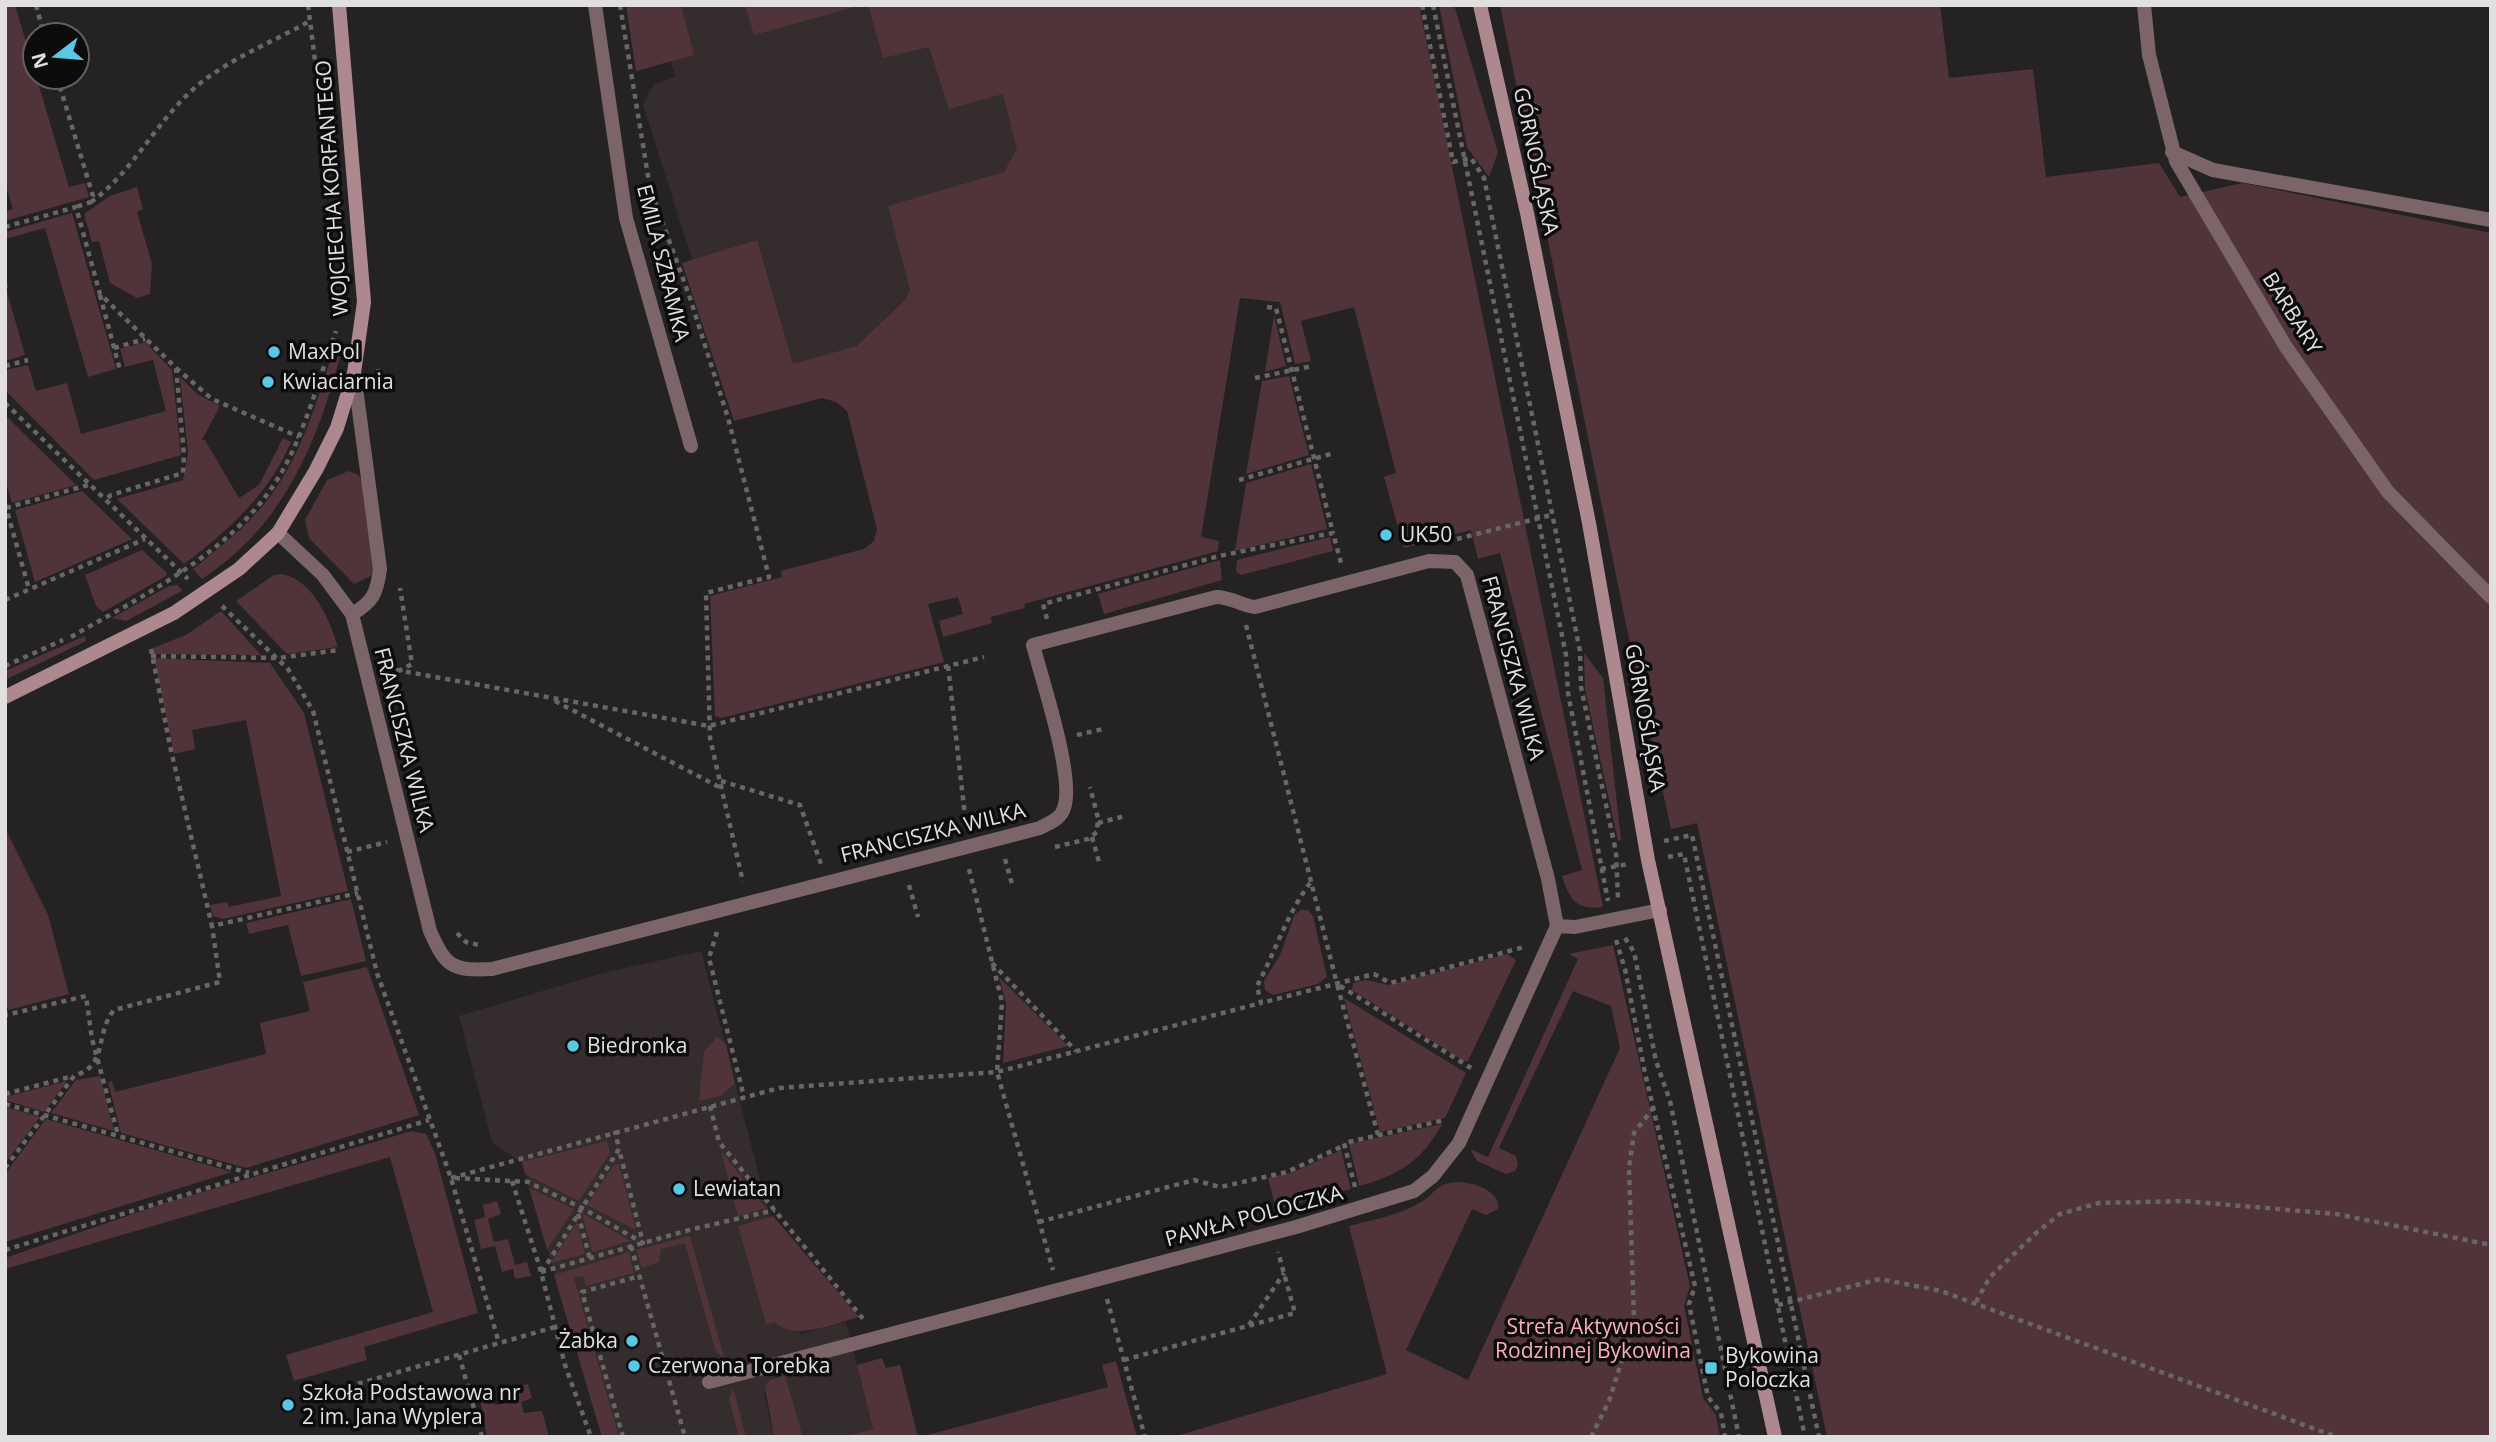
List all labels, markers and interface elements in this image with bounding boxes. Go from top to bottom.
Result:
north arrow [21,21,91,91]
text: N [25,50,54,72]
street label: WOJCIECHA KORFANTEGO [308,59,354,317]
street label: GÓRNOŚLĄSKA [1508,84,1566,238]
street label: EMILA SZRAMKA [631,181,697,345]
street label: BARBARY [2257,266,2329,359]
place label: MaxPol [288,337,360,365]
marker: MaxPol [266,344,282,360]
place label: Kwiaciarnia [282,367,394,395]
marker: Kwiaciarnia [260,374,276,390]
place label: UK50 [1400,520,1452,548]
marker: UK50 [1378,527,1394,543]
street label: FRANCISZKA WILKA [1476,573,1552,764]
street label: GÓRNOŚLĄSKA [1619,641,1673,795]
street label: FRANCISZKA WILKA [368,644,442,836]
street label: FRANCISZKA WILKA [837,795,1029,869]
place label: Biedronka [587,1031,687,1059]
marker: Biedronka [565,1038,581,1054]
place label: Lewiatan [693,1174,781,1202]
street label: PAWŁA POLOCZKA [1162,1178,1346,1252]
marker: Lewiatan [671,1181,687,1197]
park label: Strefa Aktywności Rodzinnej Bykowina [1495,1312,1691,1364]
place label: Żabka [559,1326,618,1354]
marker: Żabka [624,1333,640,1349]
place label: Bykowina Poloczka [1725,1341,1819,1393]
place label: Czerwona Torebka [648,1351,830,1379]
marker: Czerwona Torebka [626,1358,642,1374]
marker: Bykowina Poloczka [1703,1360,1719,1376]
place label: Szkoła Podstawowa nr 2 im. Jana Wyplera [302,1378,521,1430]
marker: Szkoła Podstawowa nr 2 im. Jana Wyplera [280,1397,296,1413]

